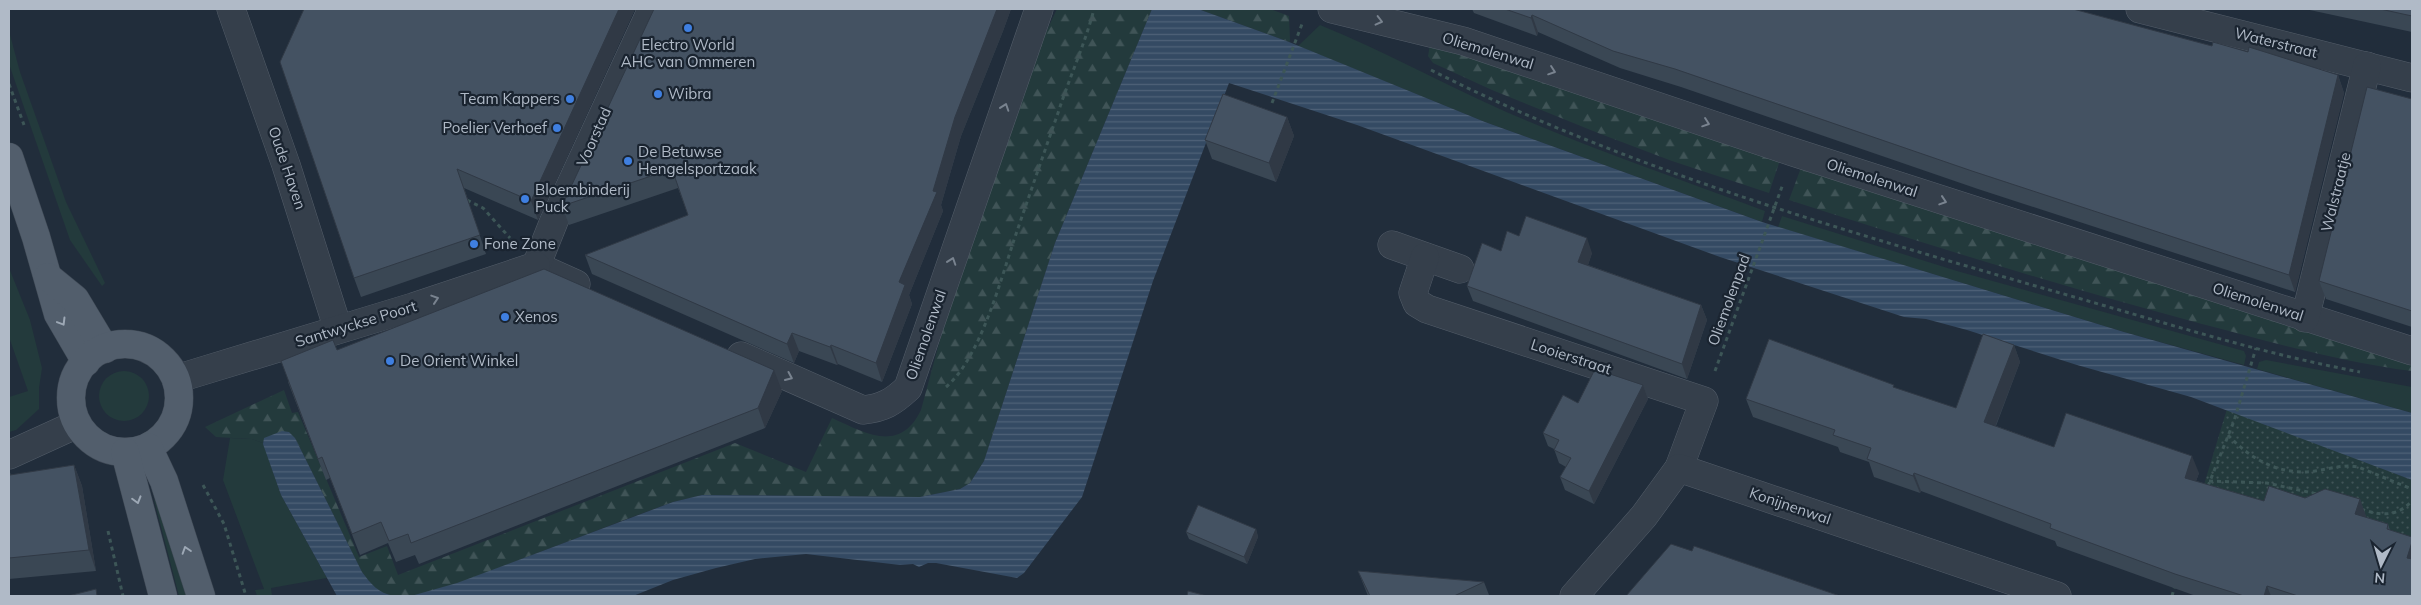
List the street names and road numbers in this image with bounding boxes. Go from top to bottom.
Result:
street label: Waterstraat [2233,23,2320,62]
street label: Oliemolenwal [1440,28,1536,73]
street label: Voorstad [572,104,615,169]
street label: Oude Haven [264,124,311,212]
street label: Walstraatje [2316,150,2355,234]
street label: Oliemolenwal [1824,154,1920,201]
street label: Oliemolenpad [1703,251,1754,348]
street label: Oliemolenwal [2210,278,2306,325]
street label: Oliemolenwal [901,287,950,383]
street label: Santwyckse Poort [293,296,419,351]
street label: Looierstraat [1528,335,1614,378]
street label: Konijnenwal [1747,483,1833,528]

